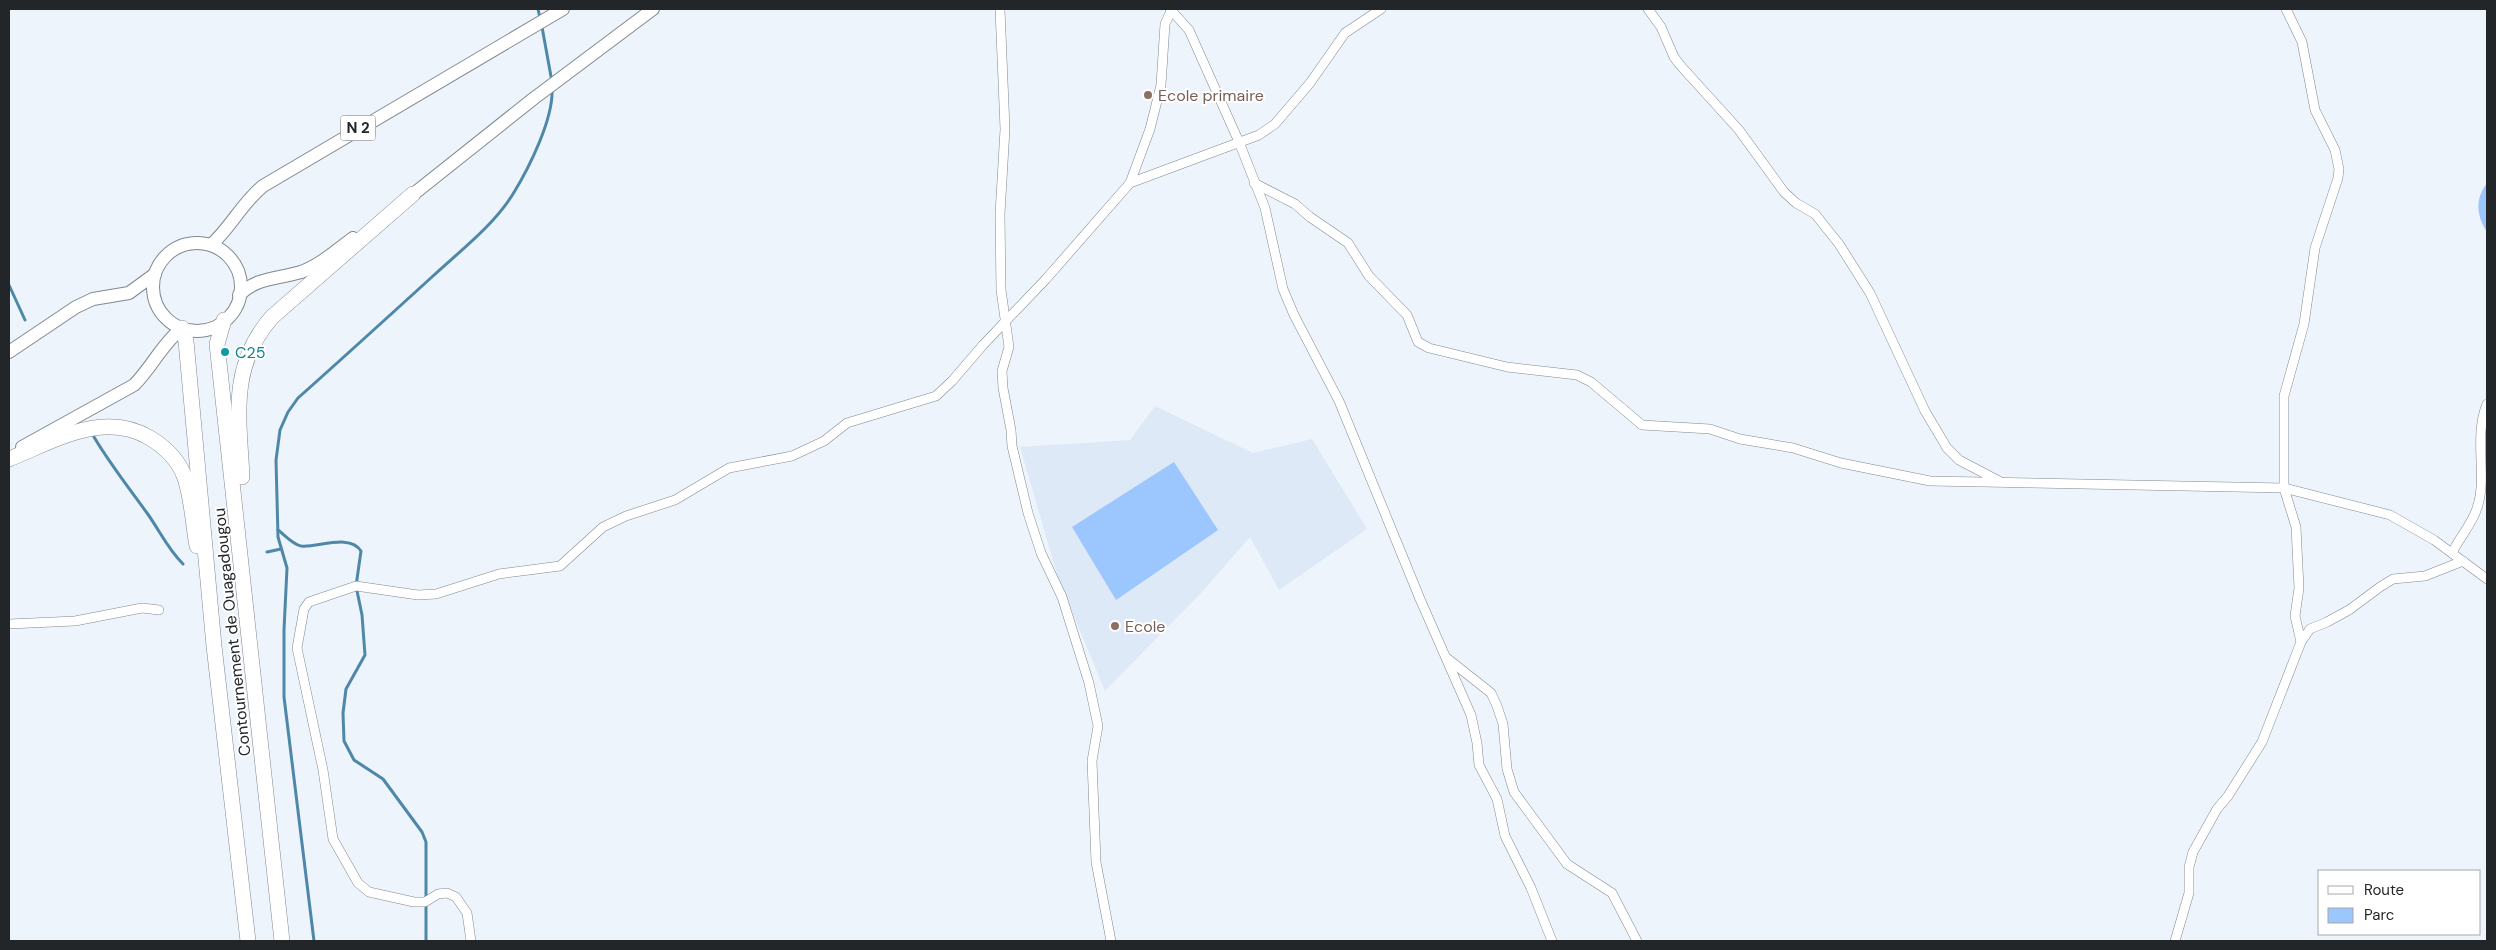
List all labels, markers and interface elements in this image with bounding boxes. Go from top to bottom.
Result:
place label: Ecole primaire [1158,85,1264,106]
marker: Ecole primaire [1142,89,1154,101]
road number: N 2 [340,116,376,140]
place label: C25 [235,342,265,363]
marker: C25 [219,346,231,358]
street label: Contournement de Ouagadougou [209,507,255,757]
place label: Ecole [1125,616,1165,637]
marker: Ecole [1109,620,1121,632]
legend [2318,870,2481,935]
text: Route [2364,880,2404,900]
text: Parc [2364,905,2394,925]

